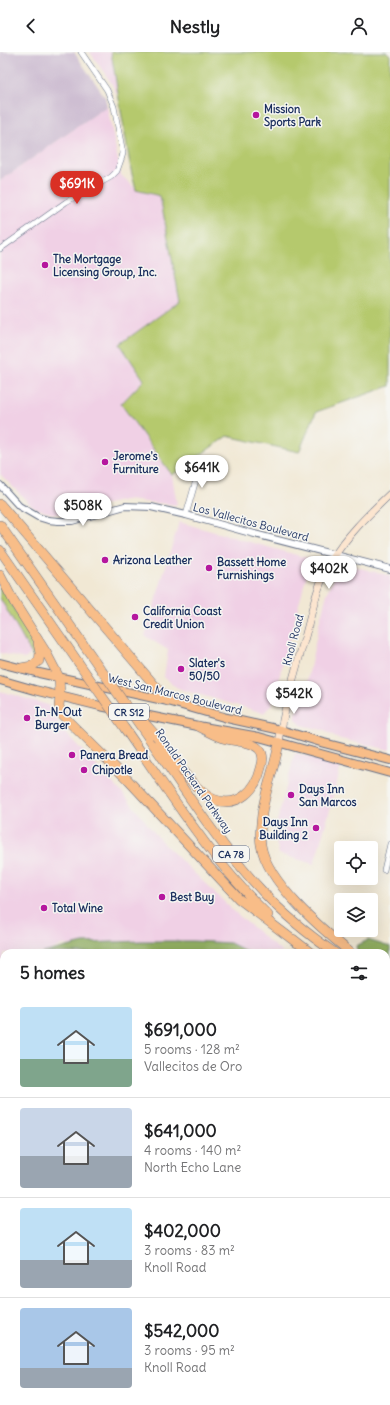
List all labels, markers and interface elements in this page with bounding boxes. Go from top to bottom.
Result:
icon: back [20,15,42,37]
text: Nestly [170,15,220,38]
icon: person [348,15,370,37]
place label: Mission Sports Park [264,102,322,130]
marker: Mission Sports Park [251,110,261,120]
pin: $691K [49,171,105,205]
text: $691K [59,175,95,192]
place label: The Mortgage Licensing Group, Inc. [53,252,157,280]
marker: The Mortgage Licensing Group, Inc. [40,260,50,270]
place label: Jerome's Furniture [113,449,159,476]
pin: $641K [174,455,230,489]
marker: Jerome's Furniture [100,457,110,467]
text: $641K [184,459,220,476]
pin: $508K [55,493,111,527]
text: $508K [64,497,102,514]
street label: Los Vallecitos Boulevard [192,500,311,544]
place label: Arizona Leather [113,553,192,567]
marker: Arizona Leather [100,555,110,565]
place label: Bassett Home Furnishings [217,555,286,583]
pin: $402K [301,556,357,590]
text: $402K [310,560,348,577]
marker: Bassett Home Furnishings [204,563,214,573]
place label: California Coast Credit Union [143,604,222,631]
marker: California Coast Credit Union [130,612,140,622]
street label: Knoll Road [279,612,307,667]
place label: Slater's 50/50 [189,656,225,683]
marker: Slater's 50/50 [176,664,186,674]
street label: West San Marcos Boulevard [107,671,244,718]
pin: $542K [266,681,322,715]
text: $542K [275,685,313,702]
road number: CR S12 [109,704,149,720]
place label: In-N-Out Burger [35,705,82,733]
marker: In-N-Out Burger [22,713,32,723]
street label: Ronald Packard Parkway [153,726,235,836]
place label: Panera Bread [80,748,149,762]
marker: Panera Bread [67,750,77,760]
place label: Chipotle [92,763,133,778]
marker: Chipotle [79,765,89,775]
place label: Days Inn San Marcos [299,782,357,809]
marker: Days Inn San Marcos [286,790,296,800]
place label: Days Inn Building 2 [259,815,309,843]
marker: Days Inn Building 2 [311,823,321,833]
map controls [334,841,378,937]
button: locate [334,841,378,885]
road number: CA 78 [213,846,249,862]
place label: Best Buy [170,890,214,905]
marker: Best Buy [157,892,167,902]
button: layers [334,893,378,937]
place label: Total Wine [52,901,103,915]
marker: Total Wine [39,903,49,913]
text: 5 homes [20,962,85,984]
icon: filters [348,962,370,984]
text: $691,000 [144,1019,217,1041]
icon: home [52,1023,100,1071]
text: 5 rooms · 128 m² [144,1041,240,1058]
text: Vallecitos de Oro [144,1058,242,1075]
text: $641,000 [144,1120,217,1142]
icon: home [52,1124,100,1172]
text: 4 rooms · 140 m² [144,1142,241,1159]
text: North Echo Lane [144,1159,241,1176]
text: $402,000 [144,1220,221,1242]
icon: home [52,1224,100,1272]
text: 3 rooms · 83 m² [144,1242,235,1259]
text: Knoll Road [144,1259,206,1276]
text: $542,000 [144,1320,219,1342]
icon: home [52,1324,100,1372]
text: 3 rooms · 95 m² [144,1342,235,1359]
text: Knoll Road [144,1359,206,1376]

